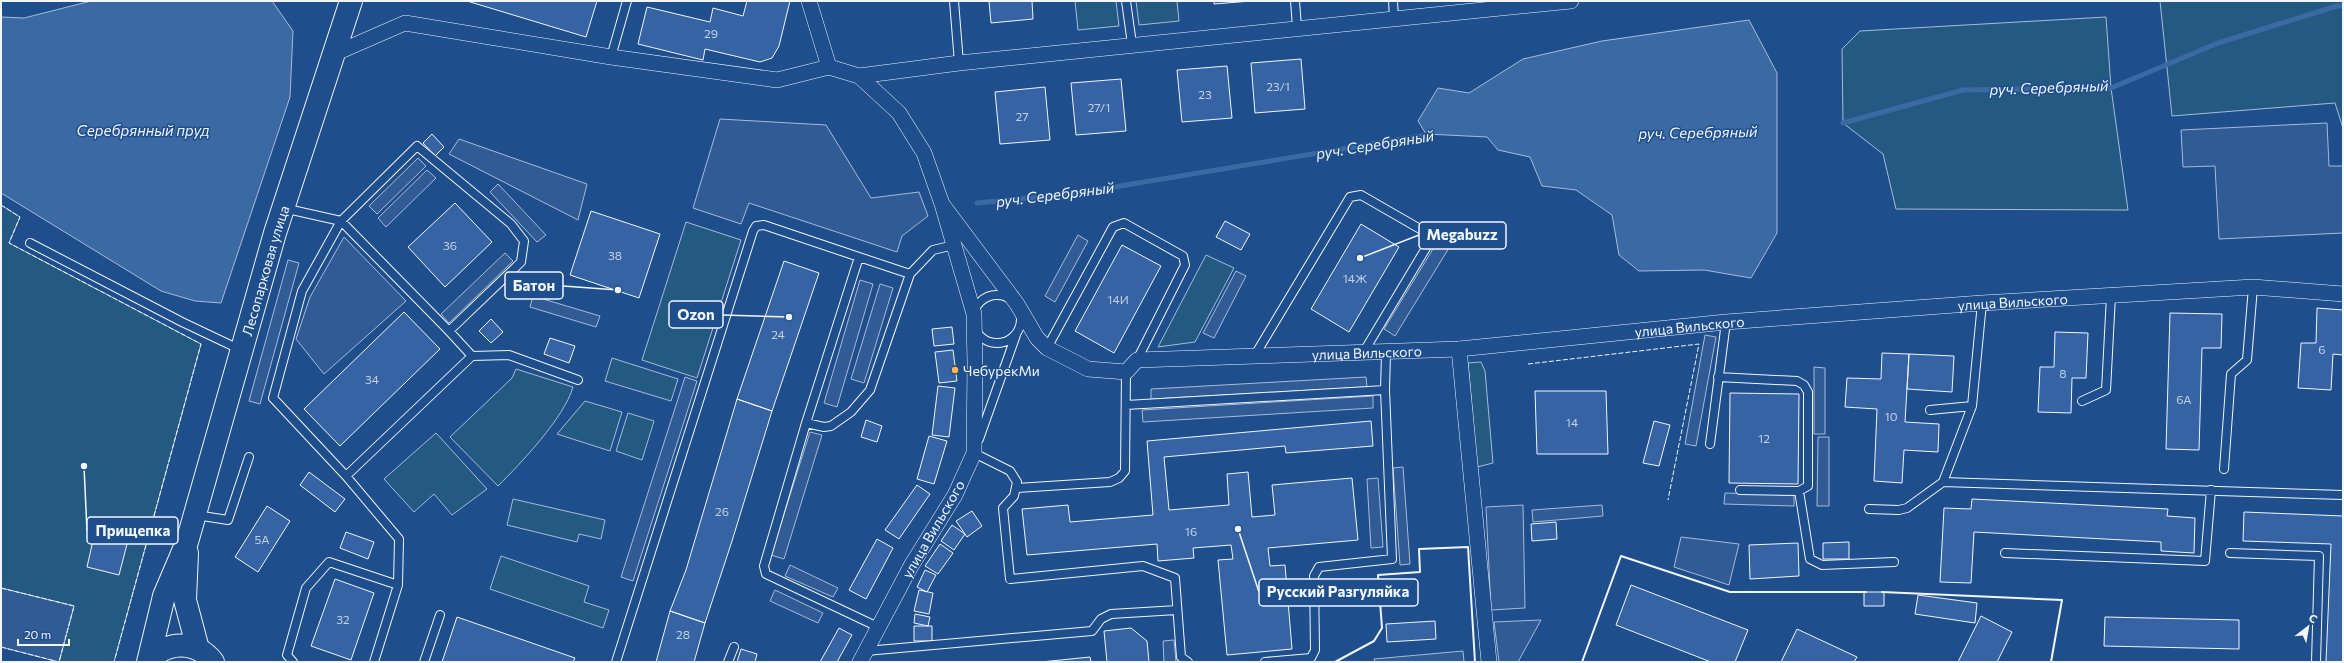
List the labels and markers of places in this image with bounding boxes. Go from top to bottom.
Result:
callout: Megabuzz [1419,222,1506,249]
callout: Батон [505,272,563,299]
callout: Ozon [669,301,723,328]
place label: ЧебурекМи [963,362,1040,379]
marker: ЧебурекМи [950,365,960,375]
callout: Прищепка [87,517,178,544]
callout: Русский Разгуляйка [1259,579,1418,606]

